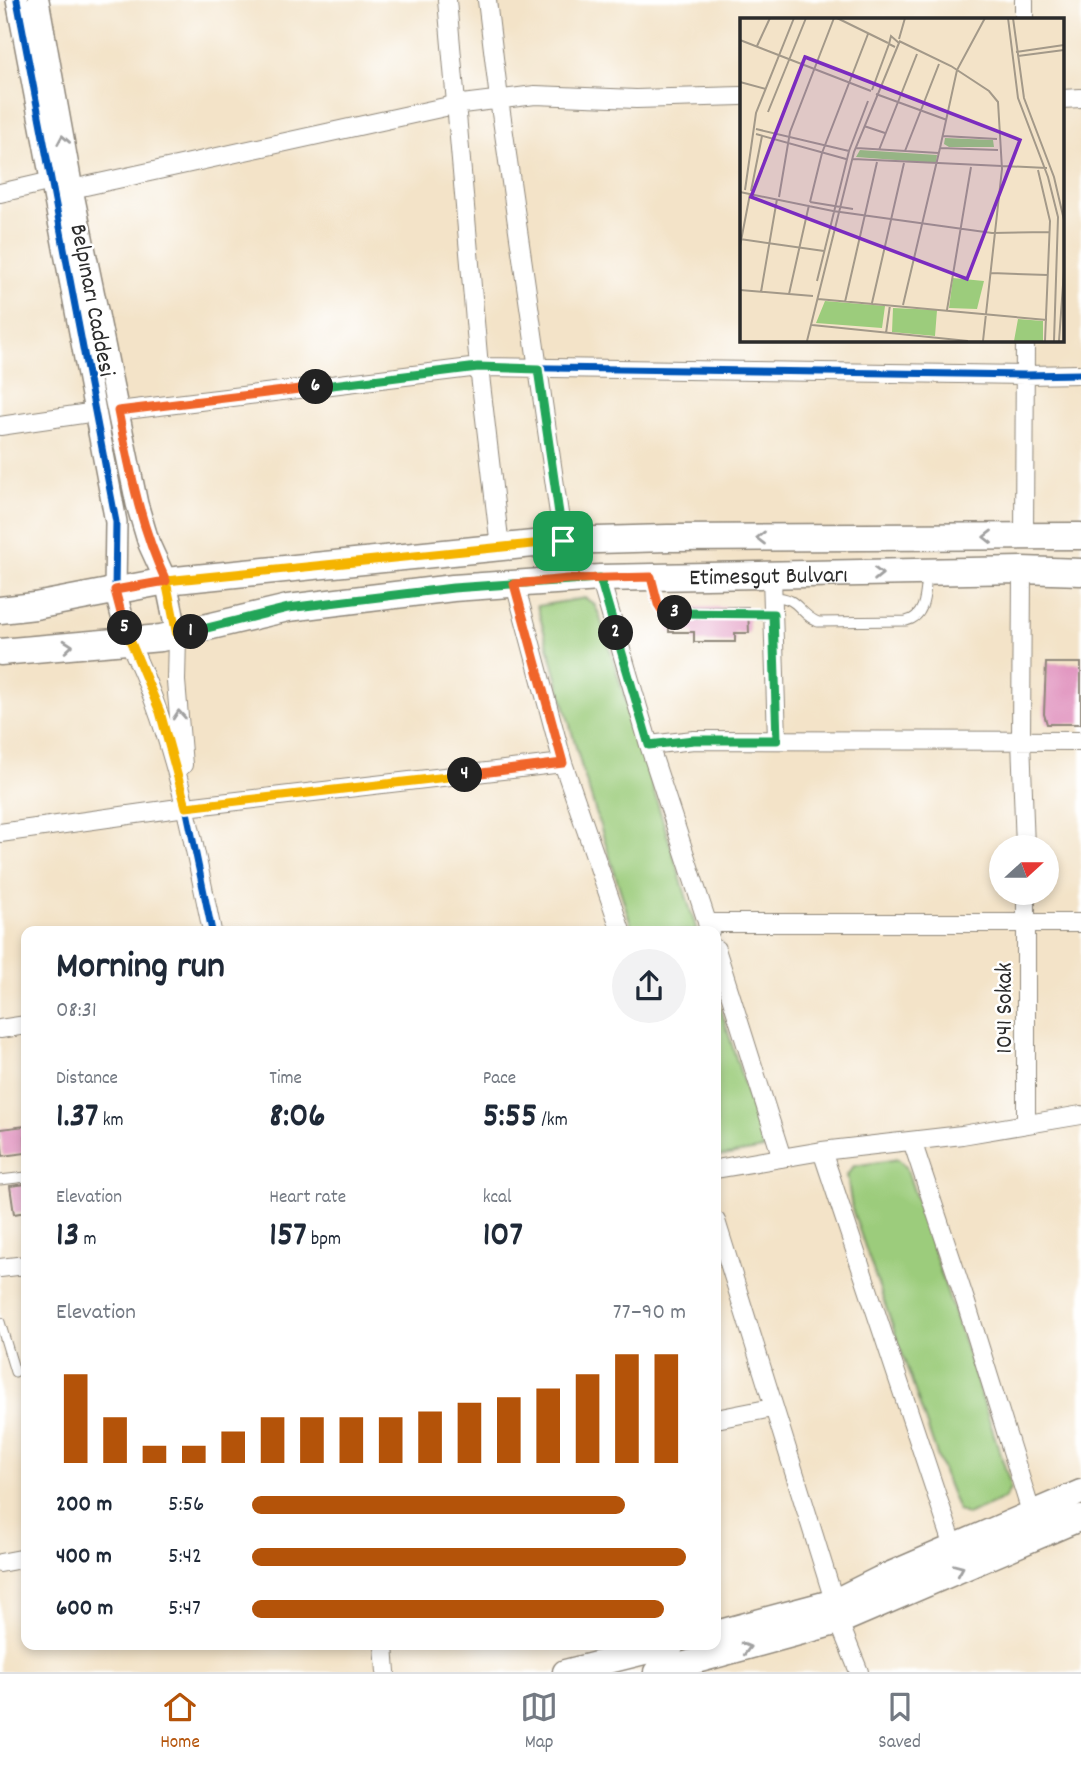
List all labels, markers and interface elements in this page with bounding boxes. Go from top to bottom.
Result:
inset map [740,18,1064,341]
one-way arrow [56,134,71,146]
street label: Belpınarı Caddesi [60,221,123,380]
pin: 6 [298,370,334,404]
text: 6 [311,373,320,400]
pin [533,511,593,571]
icon: arrive [544,522,582,560]
one-way arrow [983,529,993,545]
one-way arrow [755,530,766,546]
street label: Etimesgut Bulvarı [689,559,848,596]
one-way arrow [873,566,884,581]
pin: 3 [658,596,692,630]
text: 3 [670,599,679,626]
pin: 5 [108,610,142,646]
text: 5 [120,614,129,641]
pin: 1 [174,614,208,650]
pin: 2 [598,616,634,650]
text: 1 [188,618,193,645]
text: 2 [611,619,620,646]
one-way arrow [63,639,74,654]
one-way arrow [172,709,187,720]
pin: 4 [448,758,482,792]
text: 4 [461,761,468,788]
north arrow [989,835,1059,905]
map controls [989,835,1059,905]
text: Morning run [56,941,225,996]
button: share [612,949,686,1023]
street label: 1041 Sokak [989,962,1023,1054]
text: 08:31 [56,995,97,1028]
text: Distance [56,1066,118,1093]
text: Time [269,1066,302,1093]
text: Pace [483,1066,516,1093]
text: 1.37 [56,1093,98,1143]
text: 8:06 [269,1093,325,1143]
text: 5:55 [483,1093,537,1143]
text: km [98,1108,124,1135]
text: /km [537,1108,568,1135]
text: Elevation [56,1185,122,1212]
text: Heart rate [269,1185,346,1212]
text: kcal [483,1185,512,1212]
text: 13 [56,1212,79,1262]
text: 157 [269,1212,307,1262]
text: 107 [483,1212,523,1262]
text: m [79,1227,97,1254]
text: bpm [307,1227,341,1254]
text: Elevation [56,1297,136,1330]
text: 77–90 m [613,1297,686,1330]
text: 200 m [56,1489,112,1522]
text: 5:56 [168,1489,204,1522]
text: 400 m [56,1541,112,1574]
text: 5:42 [168,1541,202,1574]
one-way arrow [952,1564,964,1578]
text: 600 m [56,1593,113,1626]
text: 5:47 [168,1593,201,1626]
one-way arrow [740,1641,752,1656]
tab: Home [160,1688,200,1757]
tab: Map [520,1688,558,1757]
tab: Saved [878,1688,921,1757]

